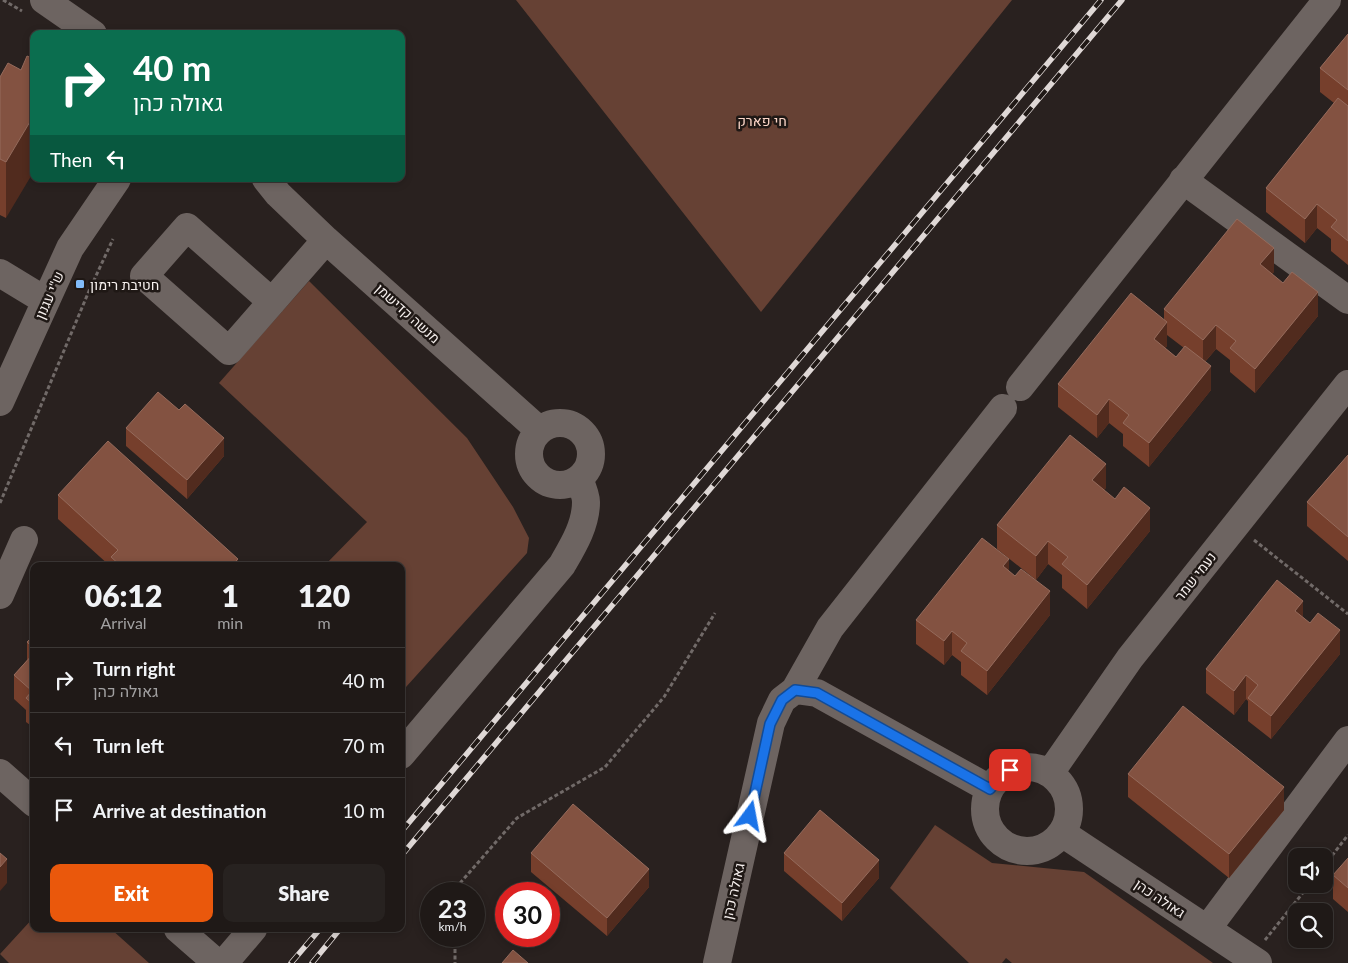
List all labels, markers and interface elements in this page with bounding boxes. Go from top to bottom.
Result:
text: 40 m [133,46,211,88]
icon: right [50,50,115,115]
text: גאולה כהן [133,89,223,116]
park label: חי פארק [737,112,787,129]
icon: left [102,145,130,173]
text: Then [50,148,92,171]
street label: ש"י עגנון [31,268,67,322]
place label: חטיבת רימון [90,276,159,293]
marker: חטיבת רימון [74,278,86,290]
street label: מנשה קדישמן [372,280,444,346]
street label: נעמי שמר [1171,548,1219,604]
text: 06:12 [85,577,162,613]
text: 1 [221,577,239,613]
text: 120 [298,577,350,613]
text: Arrival [101,613,147,632]
text: min [217,613,243,632]
text: m [317,613,331,632]
text: Turn right [93,657,175,680]
icon: right [50,666,78,694]
text: 40 m [342,669,385,692]
text: גאולה כהן [93,681,159,700]
icon: left [50,731,78,759]
text: Turn left [93,734,164,757]
text: 70 m [342,734,385,757]
pin [989,749,1031,791]
icon: arrive [996,756,1024,784]
position arrow [723,789,775,841]
icon: arrive [50,796,78,824]
text: Arrive at destination [93,799,266,822]
text: 10 m [342,799,385,822]
map controls [1288,848,1333,948]
button: sound [1288,848,1333,893]
street label: גאולה כהן [718,861,748,921]
button: Exit [50,864,213,922]
button: Share [223,864,385,922]
street label: גאולה כהן [1131,875,1189,921]
speed limit sign: 30 [495,882,560,947]
text: 23 [438,893,467,923]
button: search [1288,903,1333,948]
text: km/h [438,919,467,934]

